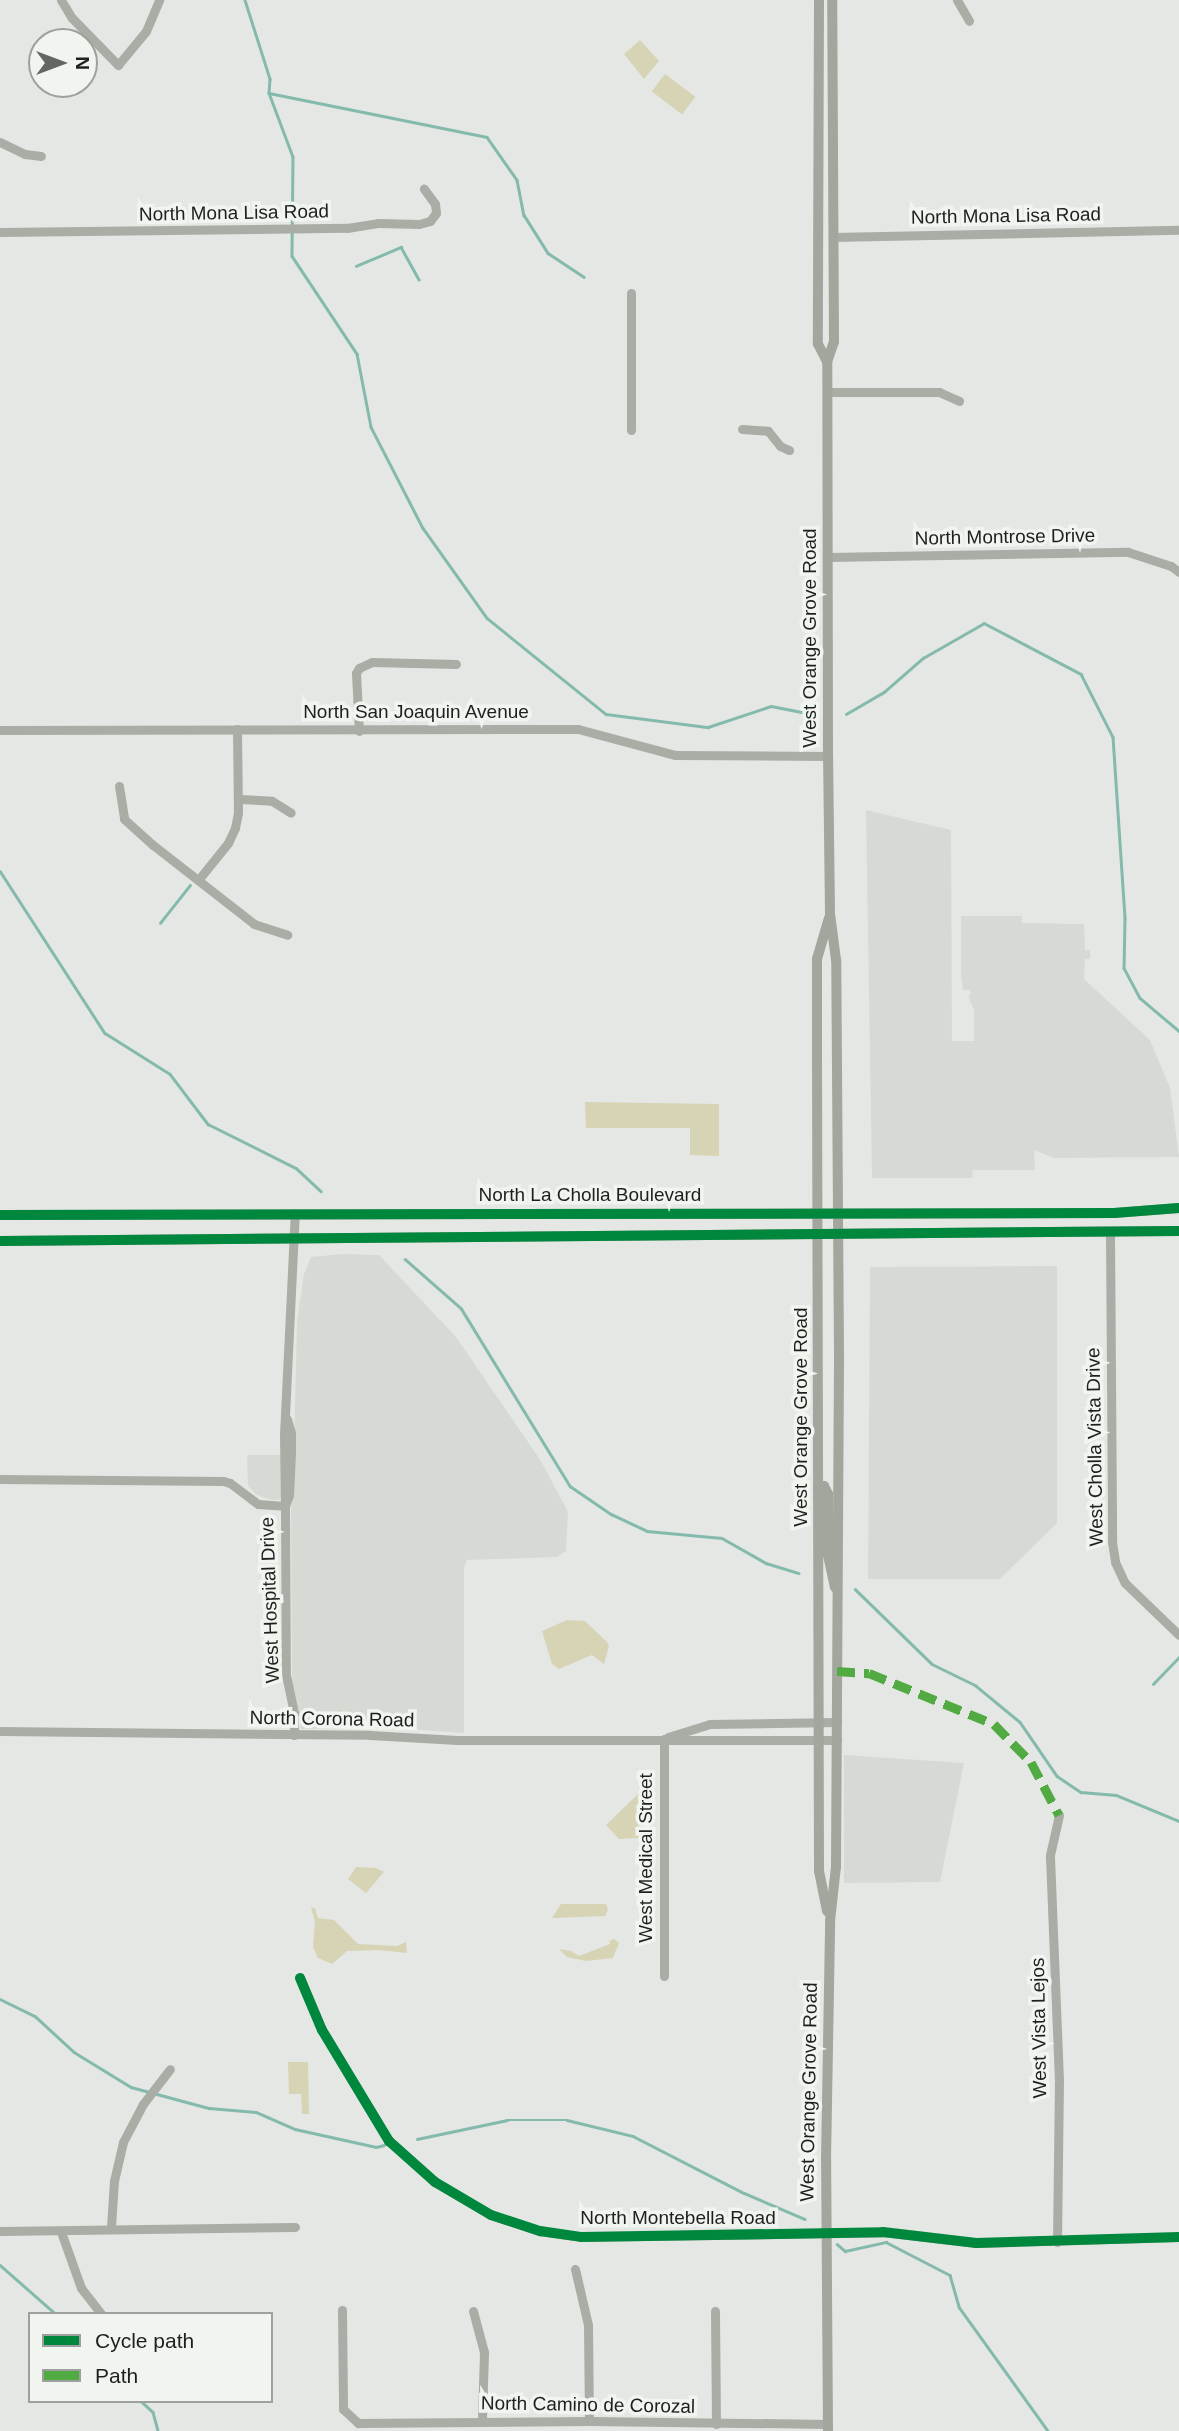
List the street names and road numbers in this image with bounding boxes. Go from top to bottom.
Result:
street label: North Mona Lisa Road [139,200,329,226]
street label: North Mona Lisa Road [911,203,1101,229]
street label: North Montrose Drive [915,524,1095,550]
street label: West Orange Grove Road [799,528,821,748]
street label: North San Joaquin Avenue [303,701,529,723]
street label: North La Cholla Boulevard [479,1184,701,1206]
street label: West Orange Grove Road [790,1307,812,1527]
street label: West Cholla Vista Drive [1082,1347,1108,1547]
street label: West Hospital Drive [256,1516,284,1684]
street label: North Corona Road [249,1706,415,1732]
street label: West Medical Street [635,1773,657,1943]
street label: West Vista Lejos [1026,1957,1052,2099]
street label: West Orange Grove Road [796,1982,822,2202]
street label: North Montebella Road [580,2207,776,2229]
street label: North Camino de Corozal [481,2392,695,2418]

